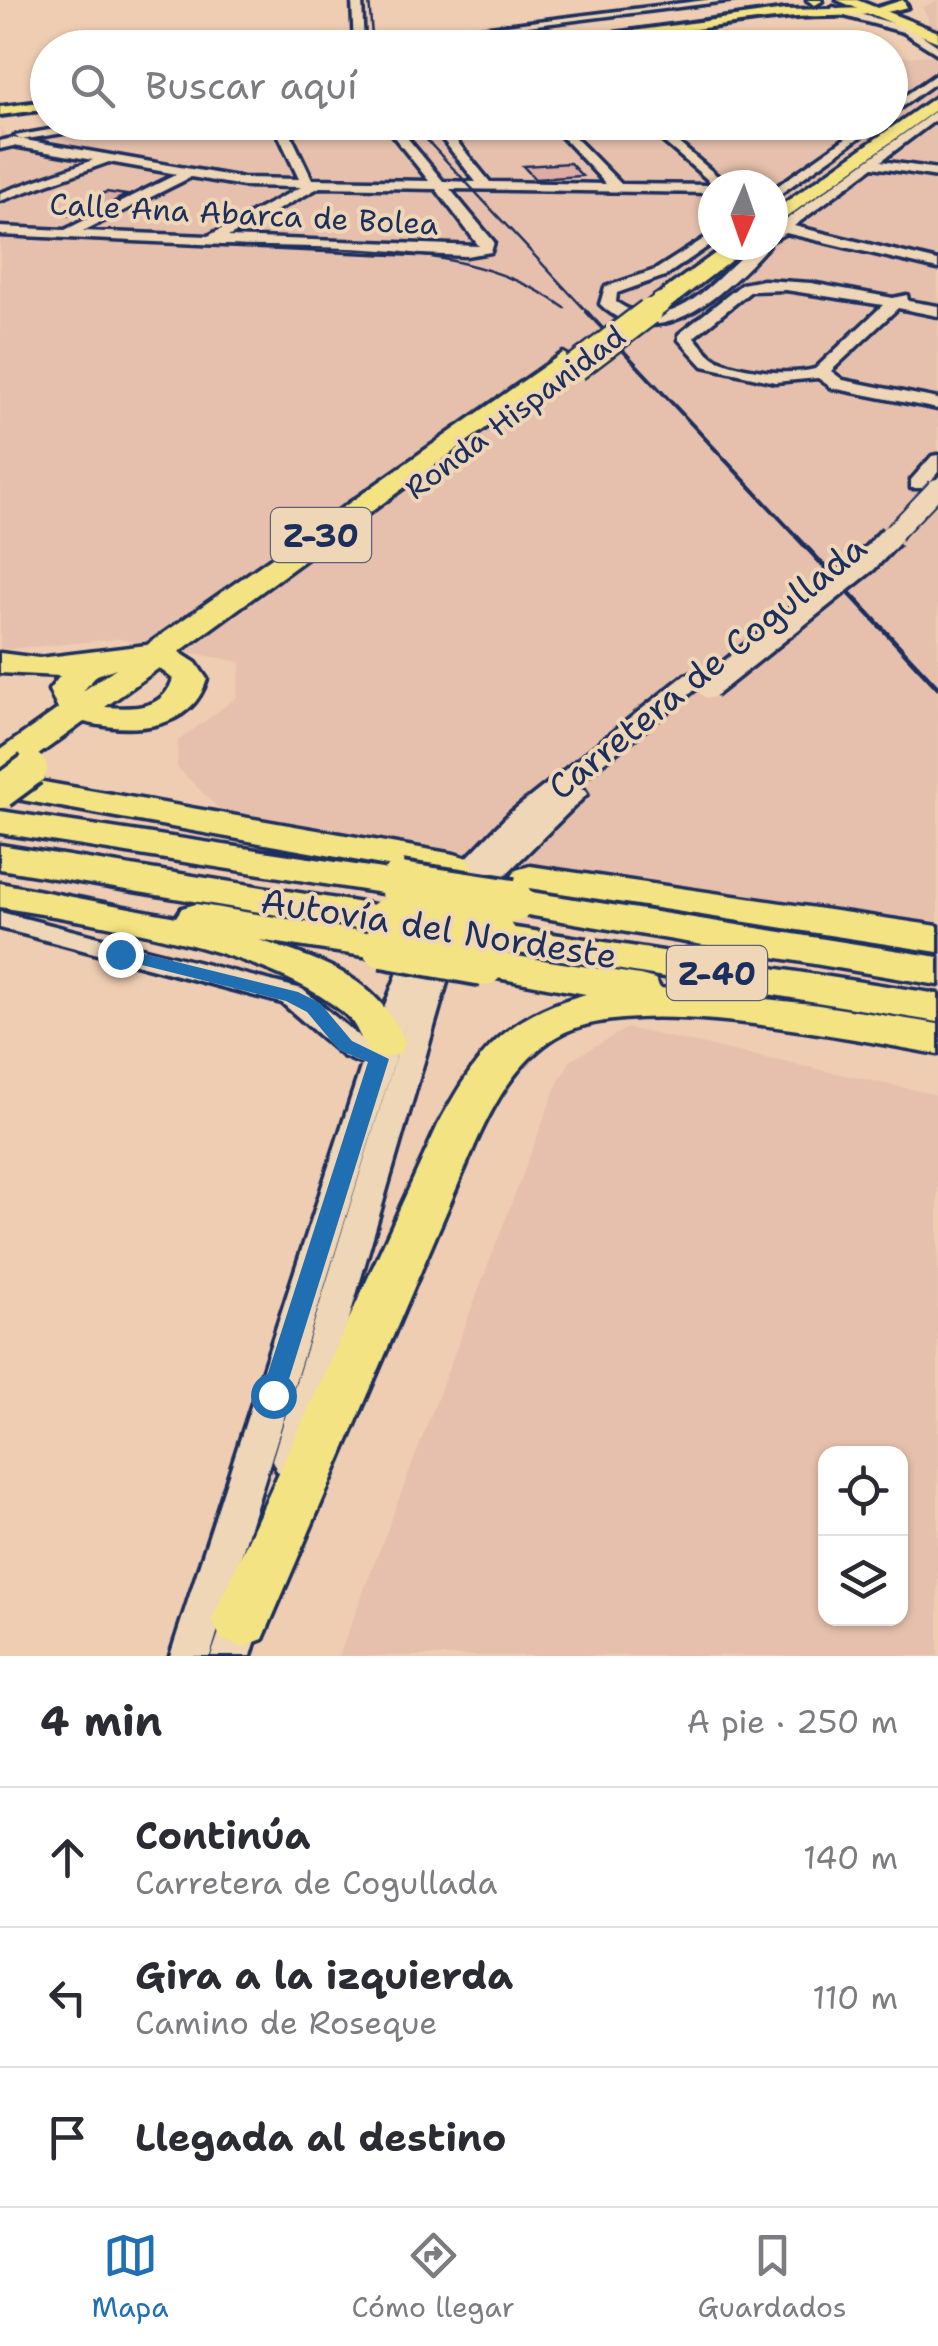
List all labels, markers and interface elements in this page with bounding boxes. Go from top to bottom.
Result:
search box [30,30,908,140]
icon: search [65,58,120,113]
text: Buscar aquí [145,60,358,111]
north arrow [698,170,788,260]
street label: Calle Ana Abarca de Bolea [48,183,440,245]
street label: Ronda Hispanidad [396,315,634,509]
road number: Z-30 [271,508,371,562]
street label: Carretera de Cogullada [538,524,876,810]
street label: Autovía del Nordeste [258,877,620,979]
route end [98,932,144,978]
road number: Z-40 [667,946,767,1000]
route start [251,1373,297,1419]
map controls [818,1446,908,1626]
button: locate [818,1446,908,1536]
button: layers [818,1536,908,1626]
text: 4 min [40,1693,162,1749]
text: A pie · 250 m [687,1700,898,1743]
text: Continúa [135,1810,310,1861]
icon: ahead [40,1830,95,1885]
text: 140 m [803,1836,898,1879]
text: Carretera de Cogullada [135,1861,498,1904]
text: Gira a la izquierda [135,1950,513,2001]
icon: left [40,1970,95,2025]
text: 110 m [812,1976,898,2019]
text: Camino de Roseque [135,2001,437,2044]
icon: arrive [40,2110,95,2165]
text: Llegada al destino [135,2112,506,2163]
tab: Mapa [91,2228,169,2326]
tab: Cómo llegar [352,2228,515,2326]
tab: Guardados [698,2228,847,2326]

